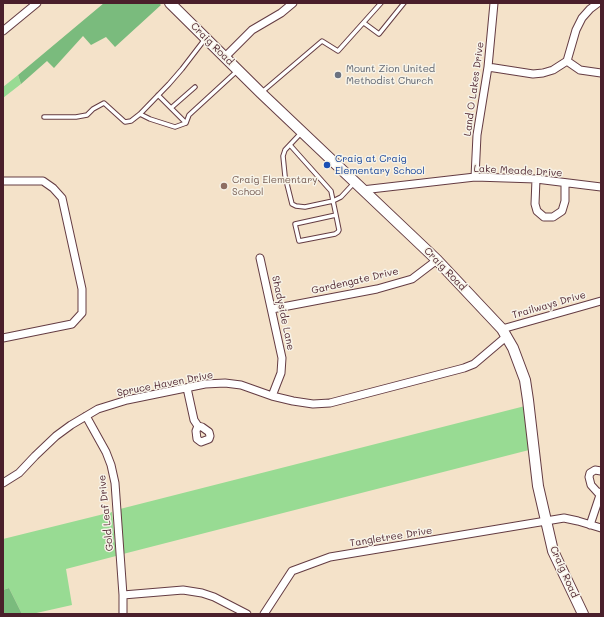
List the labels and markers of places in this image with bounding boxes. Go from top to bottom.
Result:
place label: Mount Zion United Methodist Church [346,63,435,86]
marker: Mount Zion United Methodist Church [333,70,343,80]
place label: Craig at Craig Elementary School [335,153,425,176]
marker: Craig at Craig Elementary School [322,160,332,170]
place label: Craig Elementary School [232,174,317,198]
marker: Craig Elementary School [219,181,229,191]

